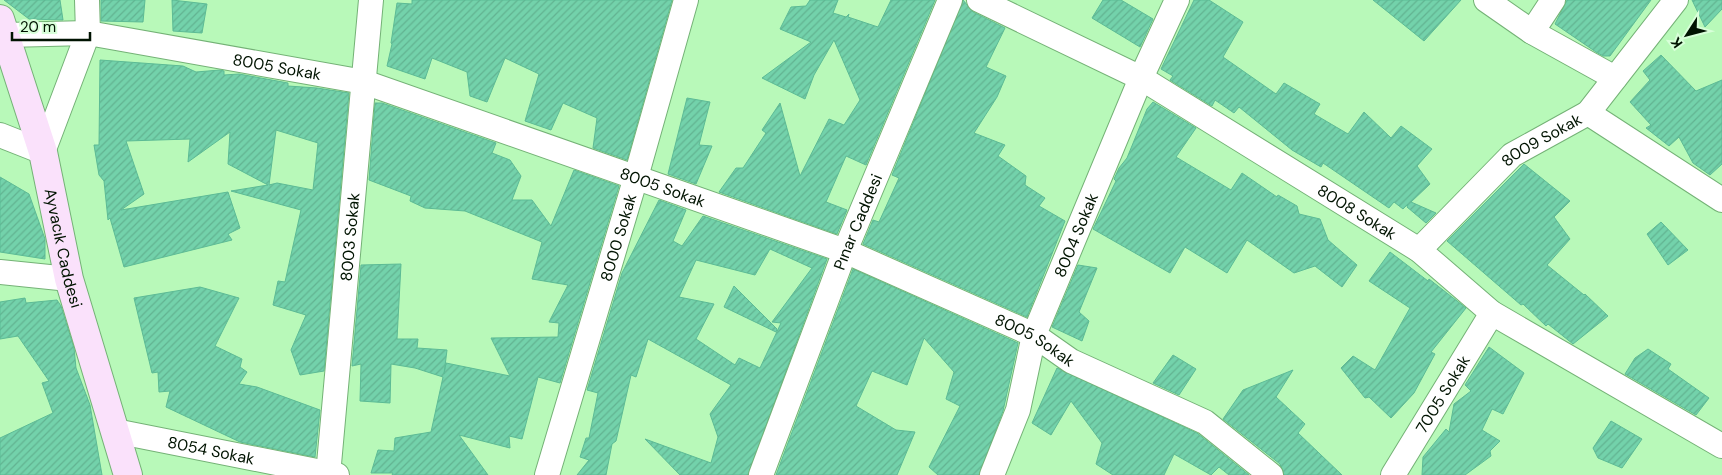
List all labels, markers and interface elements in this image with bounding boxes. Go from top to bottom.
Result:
scale bar [12,10,90,42]
north arrow [1662,10,1712,60]
text: 20 m [20,17,56,37]
text: K [1667,34,1686,52]
street label: 8005 Sokak [231,49,323,85]
street label: 8009 Sokak [1497,109,1585,171]
street label: 8005 Sokak [617,163,708,212]
street label: Pınar Caddesi [829,171,887,273]
street label: 8008 Sokak [1313,180,1400,245]
street label: Ayvacık Caddesi [40,187,87,310]
street label: 8004 Sokak [1049,190,1103,280]
street label: 8000 Sokak [595,191,641,284]
street label: 8003 Sokak [336,192,365,282]
street label: 8005 Sokak [991,309,1079,371]
street label: 7005 Sokak [1411,351,1475,437]
street label: 8054 Sokak [166,432,256,469]

